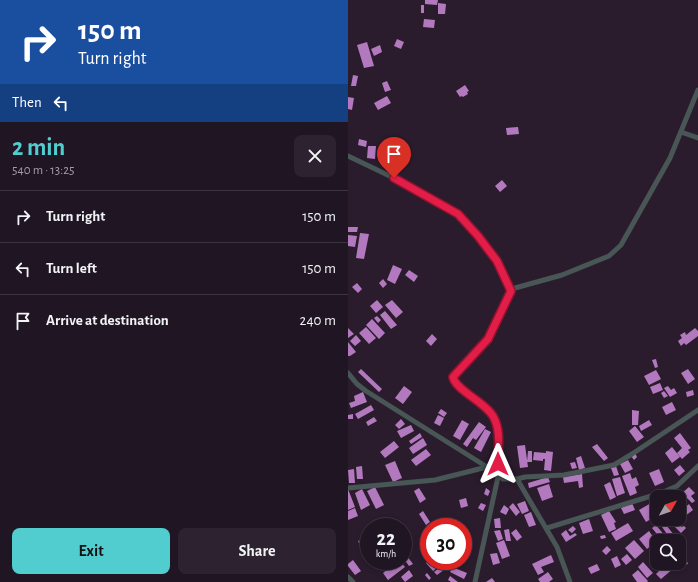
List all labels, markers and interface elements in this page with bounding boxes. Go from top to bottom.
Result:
icon: right [12,16,64,68]
text: 150 m [78,17,142,45]
text: Turn right [78,50,147,68]
icon: left [50,92,72,114]
text: Then [12,95,42,110]
button: close [294,135,336,177]
text: 2 min [12,136,65,160]
pin [377,137,411,178]
icon: arrive [383,143,405,165]
text: 540 m · 13:25 [12,164,75,177]
icon: right [12,206,34,228]
text: Turn right [46,209,105,224]
text: 150 m [302,209,336,224]
icon: left [12,258,34,280]
text: Turn left [46,261,97,276]
text: 150 m [302,261,336,276]
icon: arrive [12,310,34,332]
text: Arrive at destination [46,313,169,328]
text: 240 m [300,313,336,328]
position arrow [477,443,519,485]
north arrow [650,490,686,526]
map controls [650,490,686,570]
speed limit sign: 30 [420,518,472,570]
button: Exit [12,528,170,574]
button: Share [178,528,336,574]
text: 22 [377,529,395,549]
button: search [650,534,686,570]
text: km/h [376,549,396,559]

